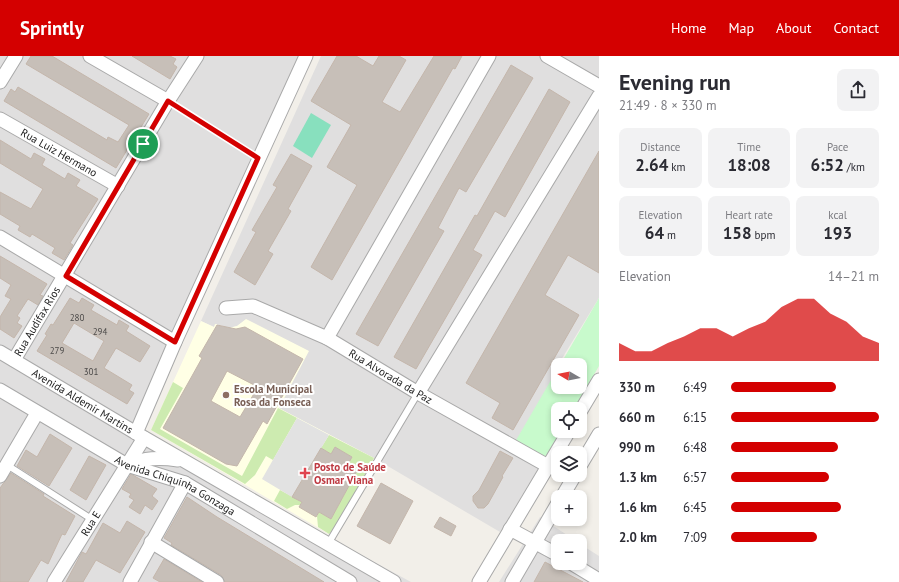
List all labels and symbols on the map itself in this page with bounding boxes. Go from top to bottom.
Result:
street label: Rua Luiz Hermano [18,125,100,180]
pin [126,127,160,161]
street label: Rua Audifax Rios [11,283,63,359]
house number: 280 [70,312,84,323]
house number: 294 [93,326,107,337]
house number: 279 [50,345,64,356]
street label: Rua Alvorada da Paz [346,346,435,407]
north arrow [551,358,587,394]
street label: Avenida Aldemir Martins [29,366,136,437]
house number: 301 [84,366,98,377]
place label: Escola Municipal Rosa da Fonseca [234,382,313,409]
marker: Escola Municipal Rosa da Fonseca [221,390,231,400]
street label: Avenida Chiquinha Gonzaga [112,452,238,519]
place label: Posto de Saúde Osmar Viana [314,460,386,487]
marker: Posto de Saúde Osmar Viana [299,467,311,479]
street label: Rua E [78,508,104,539]

